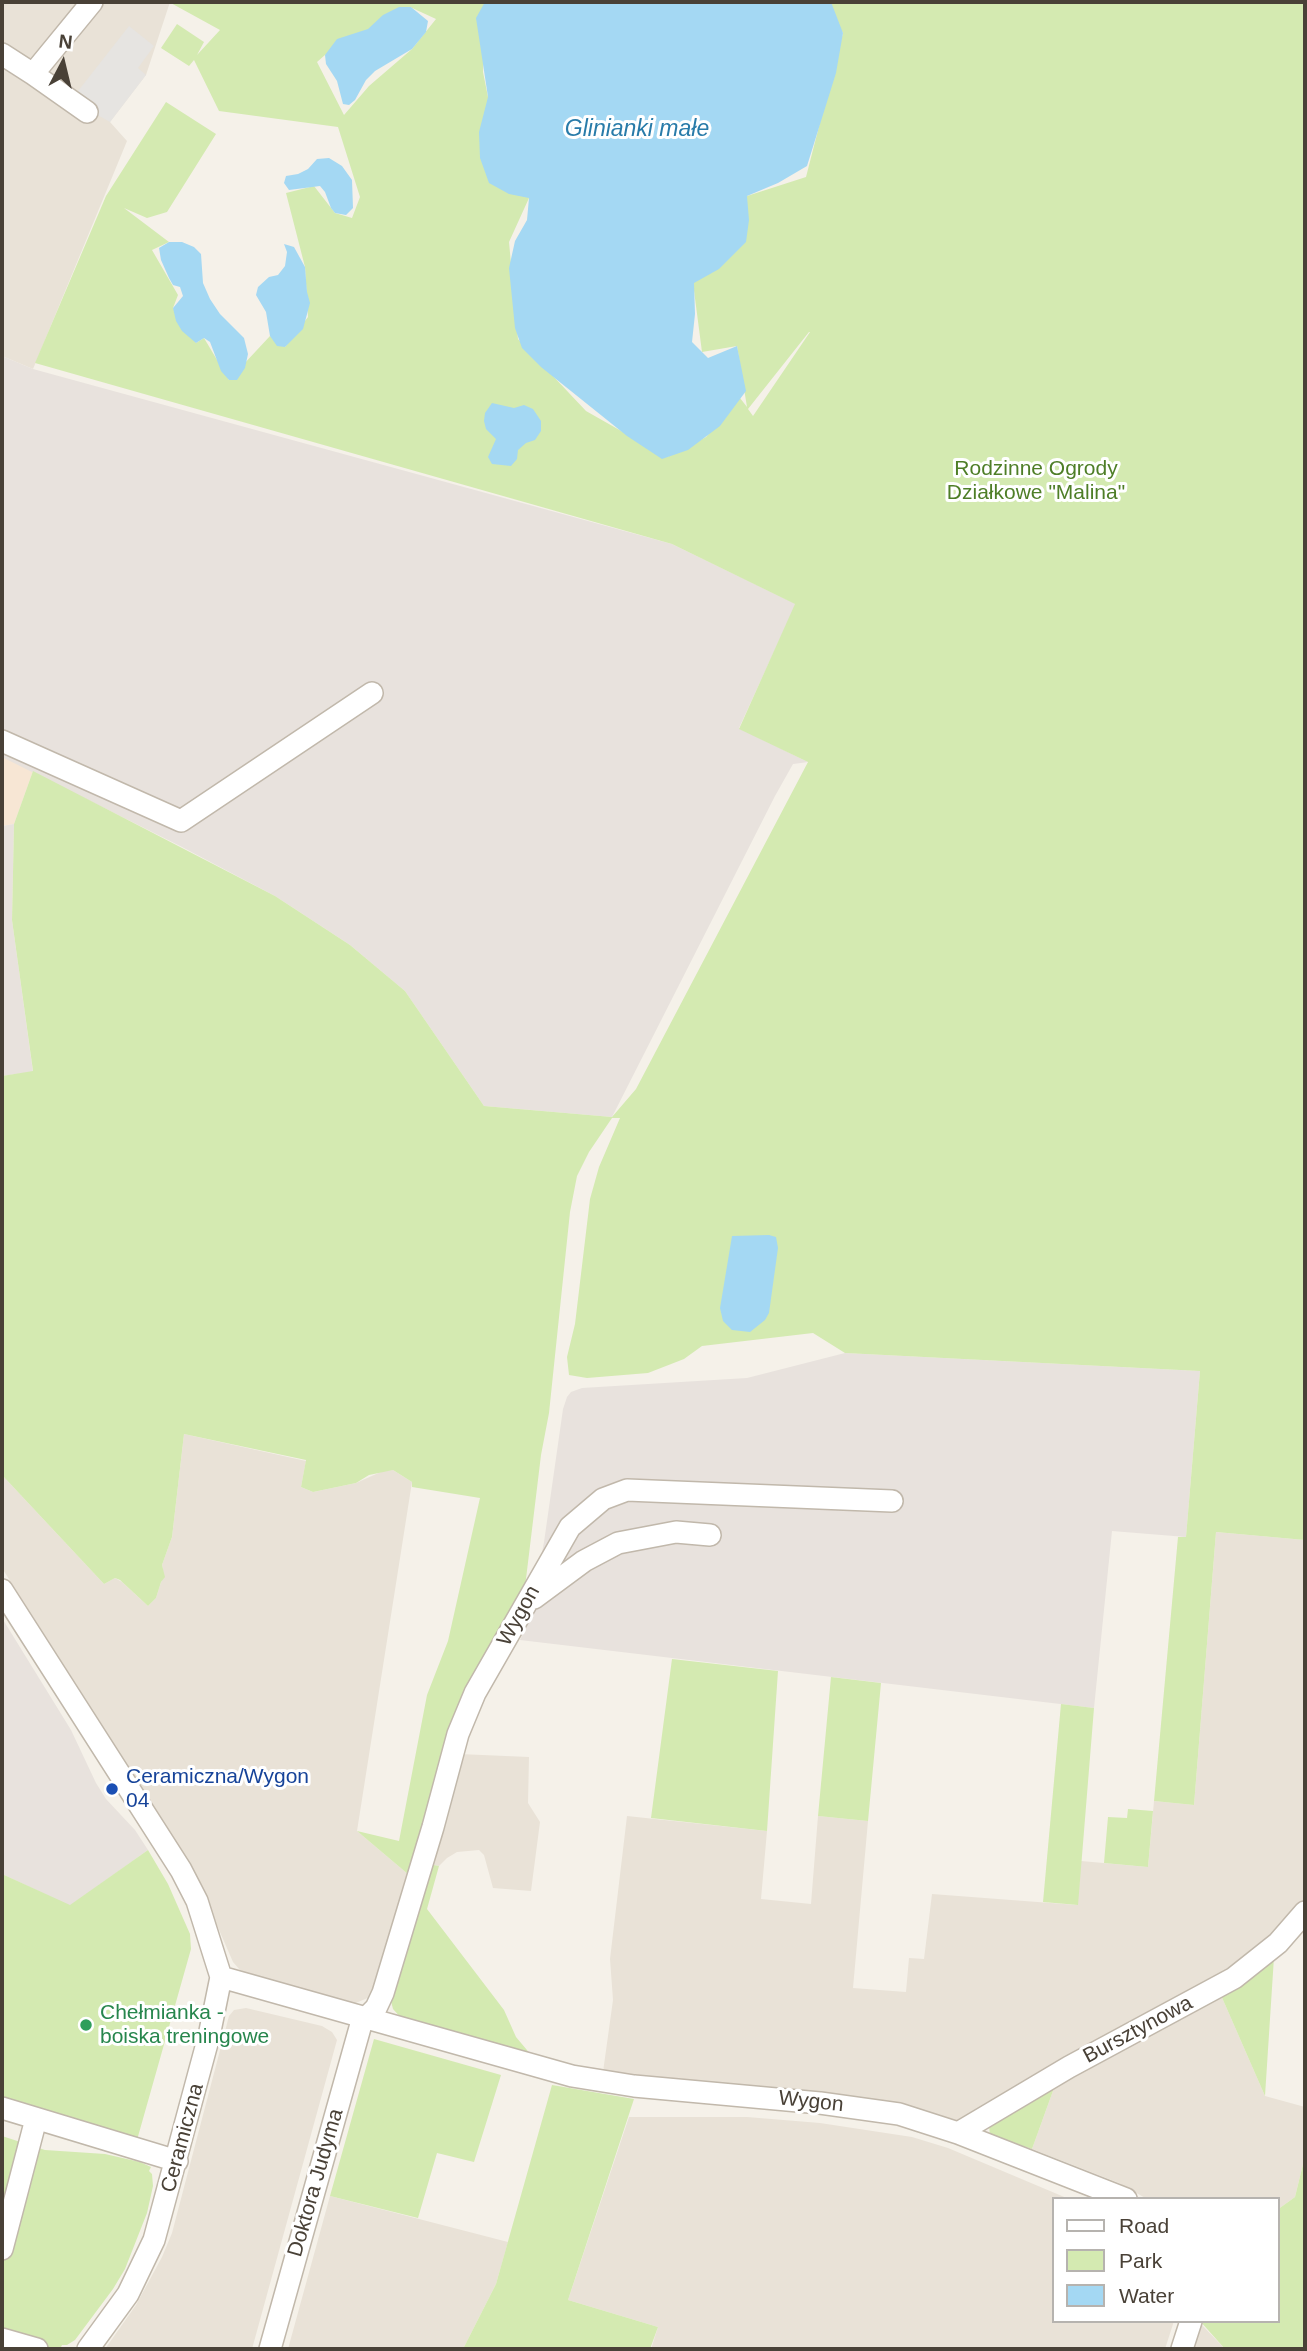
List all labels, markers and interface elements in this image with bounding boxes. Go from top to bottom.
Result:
north arrow [28,28,98,98]
text: N [58,30,74,53]
water label: Glinianki małe [565,116,709,144]
park label: Rodzinne Ogrody Działkowe "Malina" [947,456,1125,506]
street label: Wygon [492,1581,546,1651]
place label: Ceramiczna/Wygon 04 [126,1764,309,1814]
marker: Ceramiczna/Wygon 04 [104,1781,120,1797]
street label: Bursztynowa [1079,1991,1197,2069]
place label: Chełmianka - boiska treningowe [100,2000,269,2050]
marker: Chełmianka - boiska treningowe [78,2017,94,2033]
street label: Ceramiczna [156,2081,210,2195]
street label: Wygon [777,2086,845,2118]
street label: Doktora Judyma [283,2106,349,2260]
legend [1052,2197,1279,2323]
text: Road [1119,2214,1169,2237]
text: Park [1119,2249,1162,2272]
text: Water [1119,2284,1174,2307]

